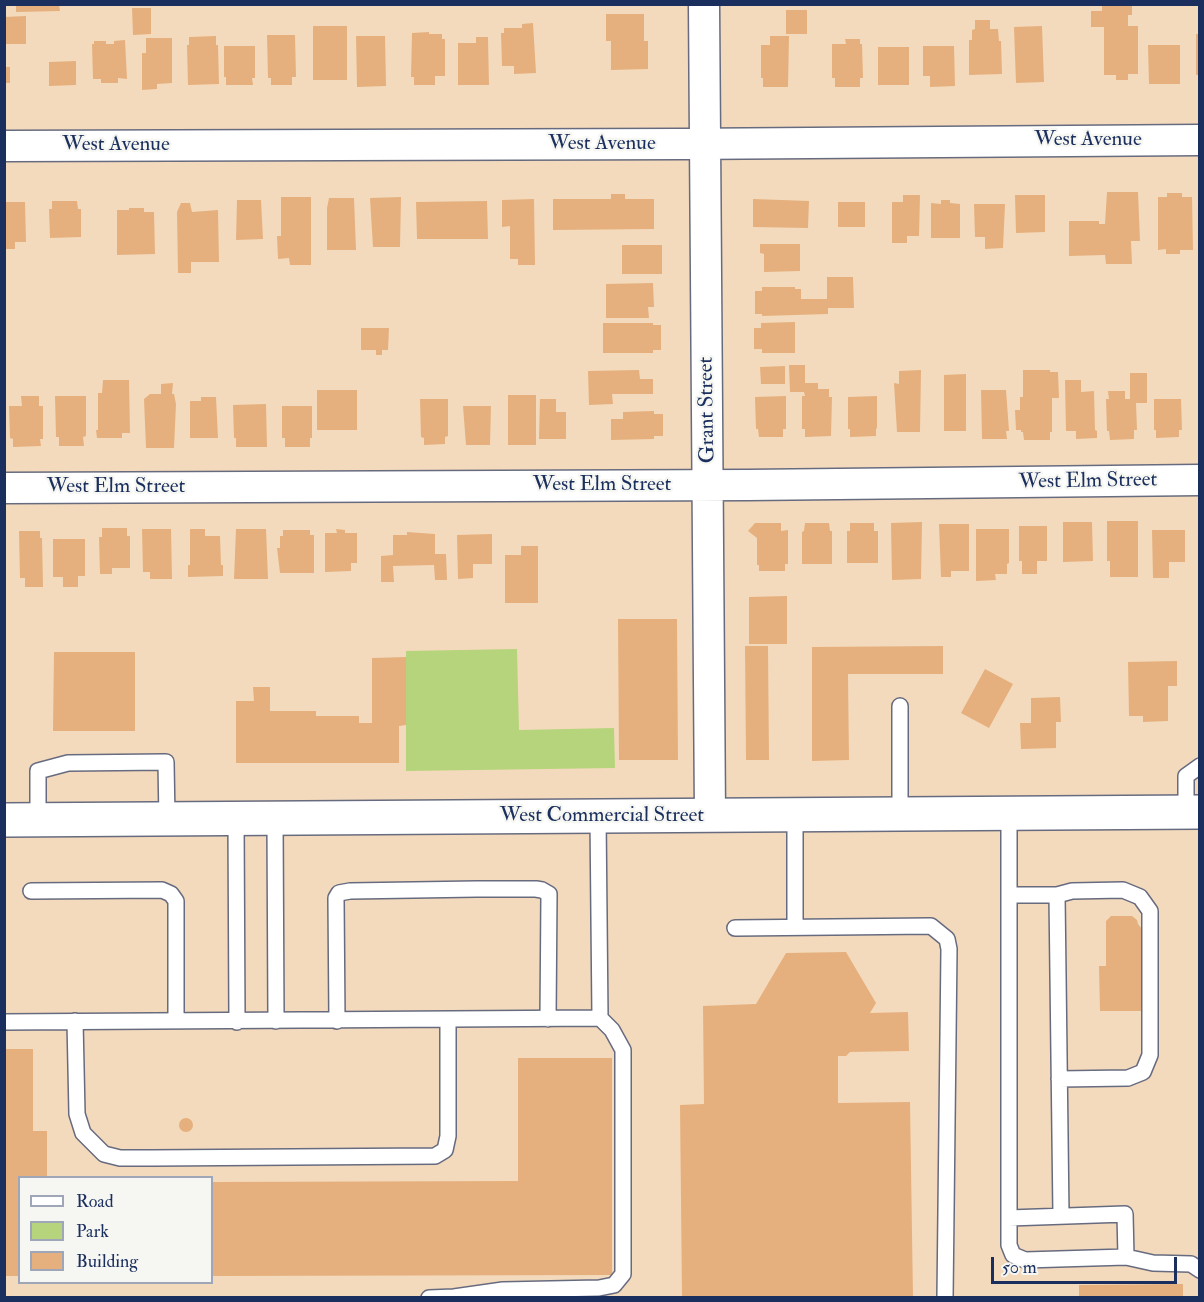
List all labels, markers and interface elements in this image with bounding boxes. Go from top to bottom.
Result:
street label: West Avenue [1034,127,1142,153]
street label: West Avenue [548,131,656,157]
street label: West Avenue [62,132,170,158]
street label: Grant Street [694,356,722,464]
street label: West Elm Street [1019,468,1157,496]
street label: West Elm Street [533,472,671,498]
street label: West Elm Street [47,474,185,500]
street label: West Commercial Street [500,803,704,829]
legend [18,1176,213,1284]
text: Road [76,1190,114,1213]
text: Park [76,1220,109,1243]
scale bar [994,1245,1180,1283]
text: Building [76,1250,138,1273]
text: 50 m [1002,1256,1037,1279]

